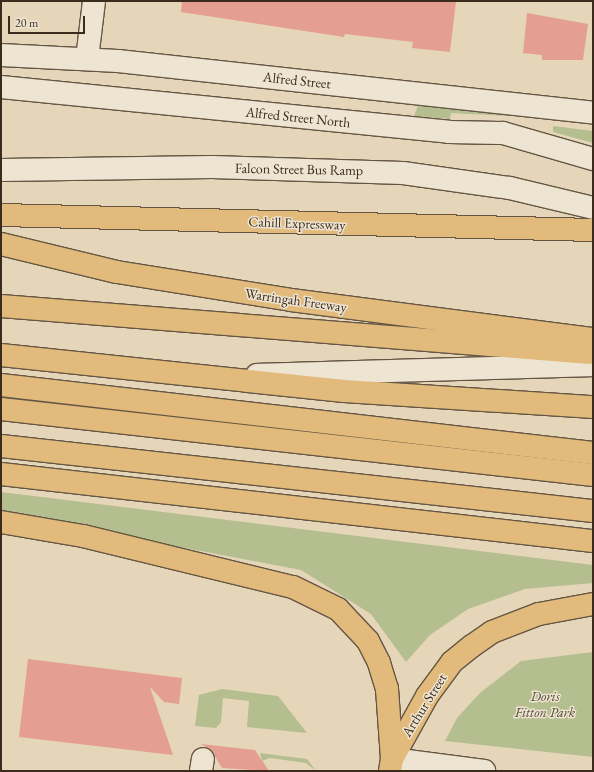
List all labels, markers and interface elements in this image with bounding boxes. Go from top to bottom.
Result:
scale bar [10,8,87,34]
text: 20 m [15,15,38,31]
street label: Alfred Street [262,68,332,92]
street label: Alfred Street North [245,103,351,131]
street label: Falcon Street Bus Ramp [235,159,363,179]
street label: Cahill Expressway [248,213,346,233]
street label: Warringah Freeway [244,285,348,315]
street label: Arthur Street [398,670,450,740]
park label: Doris Fitton Park [515,688,575,720]

